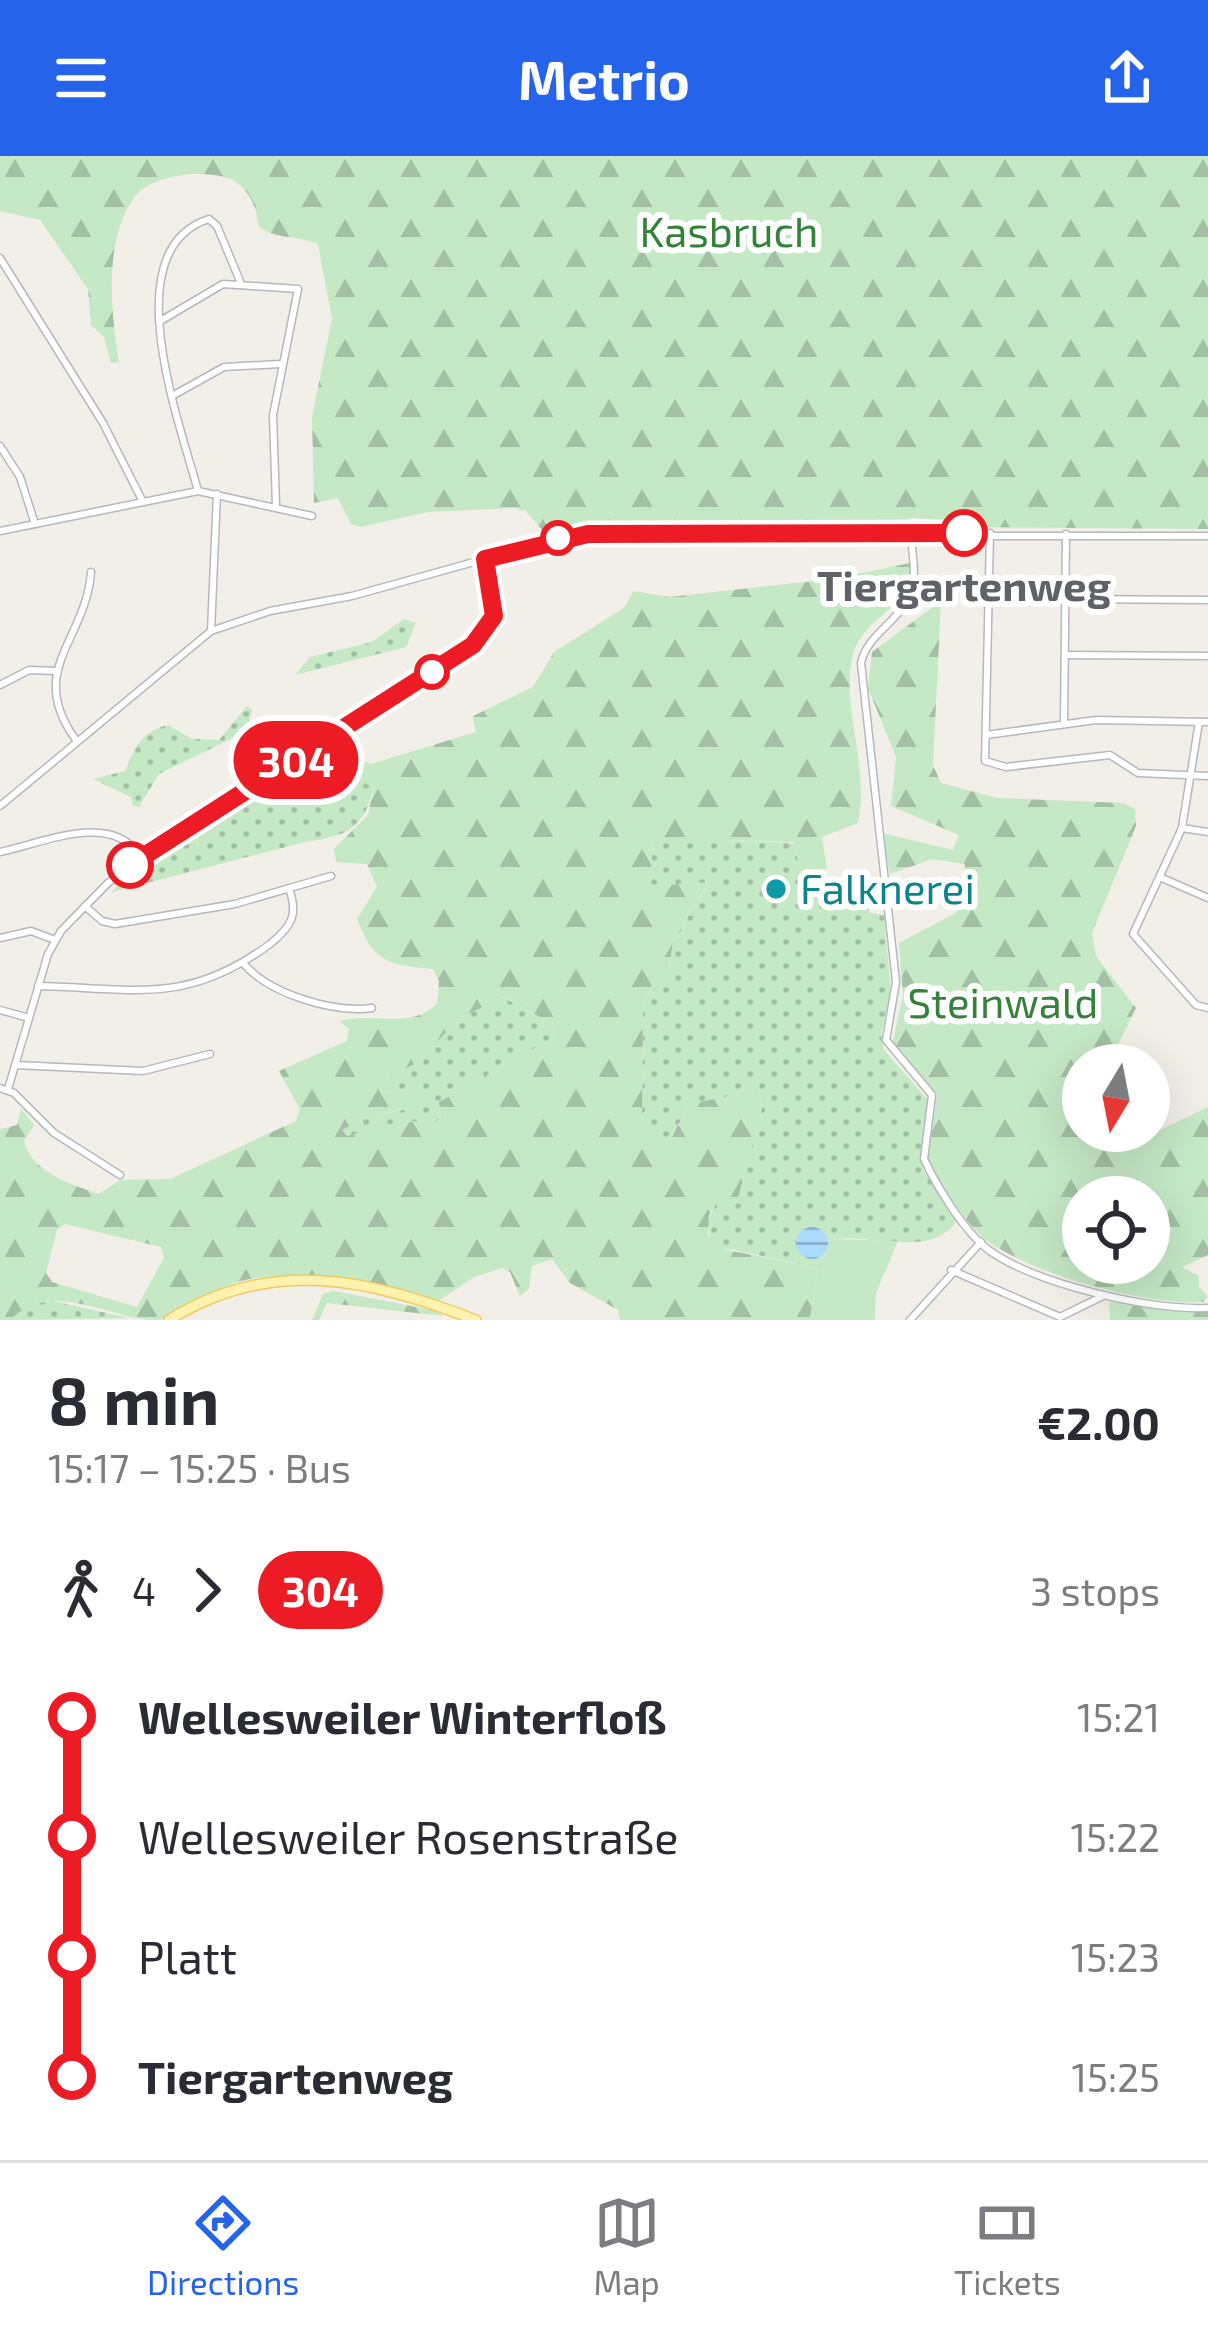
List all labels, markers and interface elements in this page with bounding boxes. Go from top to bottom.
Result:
icon: menu [48,45,114,111]
icon: share [1094,45,1160,111]
text: Metrio [518,46,690,111]
park label: Kasbruch [640,205,818,255]
marker: Tiergartenweg [942,511,986,555]
unlabelled marker [542,522,574,554]
place label: Tiergartenweg [817,559,1111,609]
unlabelled marker [416,656,448,688]
line badge: 304 [227,721,365,799]
text: 304 [257,735,335,785]
unlabelled marker [108,843,152,887]
place label: Falknerei [800,862,975,912]
marker: Falknerei [763,876,789,902]
park label: Steinwald [908,976,1098,1026]
north arrow [1062,1044,1170,1152]
map controls [1062,1044,1170,1284]
button: locate [1062,1176,1170,1284]
text: 8 min [48,1359,219,1438]
text: €2.00 [1037,1395,1160,1449]
text: 15:17 – 15:25 · Bus [48,1444,351,1491]
icon: walk [48,1557,114,1623]
icon: forward [174,1557,240,1623]
text: 304 [282,1565,359,1615]
text: 4 [132,1567,156,1614]
text: 3 stops [1030,1567,1160,1614]
text: Wellesweiler Winterfloß [138,1689,666,1743]
text: 15:21 [1077,1693,1160,1740]
text: Wellesweiler Rosenstraße [138,1809,678,1863]
text: 15:22 [1071,1813,1160,1860]
text: Platt [138,1929,237,1983]
text: 15:23 [1071,1933,1160,1980]
text: Tiergartenweg [138,2049,453,2103]
text: 15:25 [1072,2053,1160,2100]
tab: Directions [147,2190,299,2302]
tab: Map [594,2190,660,2302]
tab: Tickets [954,2190,1061,2302]

